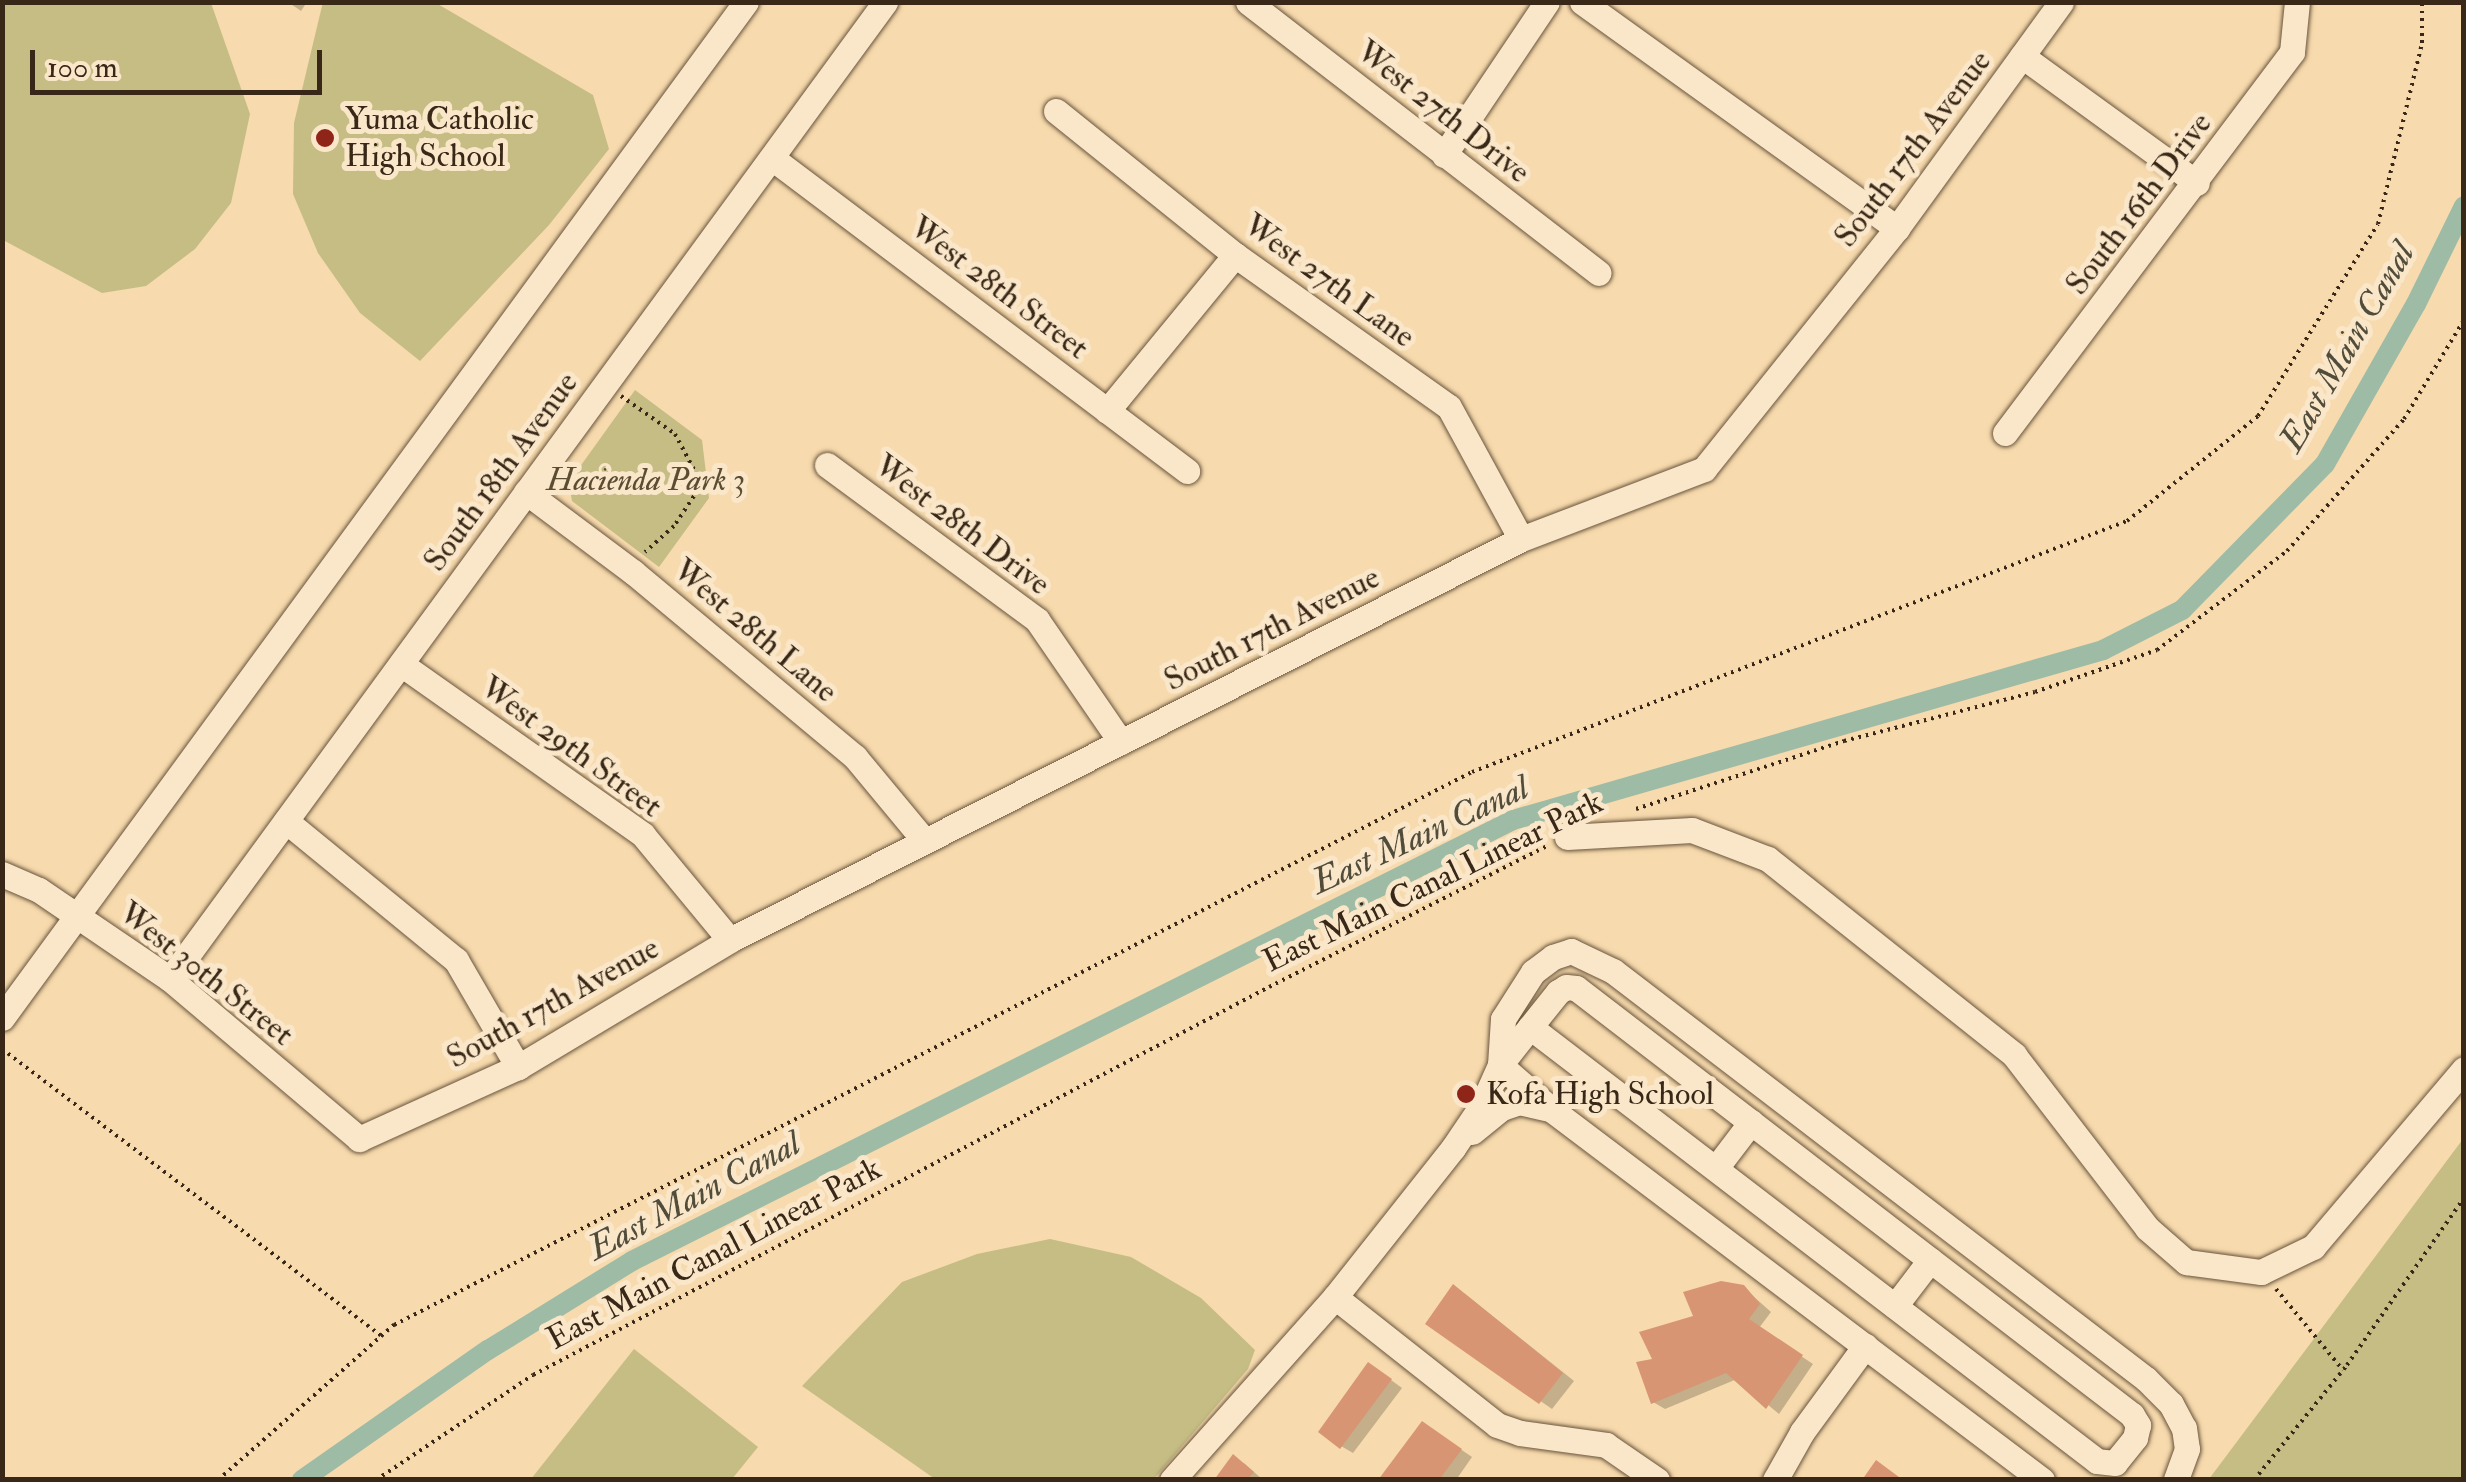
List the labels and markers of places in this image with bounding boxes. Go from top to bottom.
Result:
place label: Yuma Catholic High School [345,101,534,176]
marker: Yuma Catholic High School [314,127,336,149]
place label: Kofa High School [1486,1075,1714,1113]
marker: Kofa High School [1455,1083,1477,1105]

